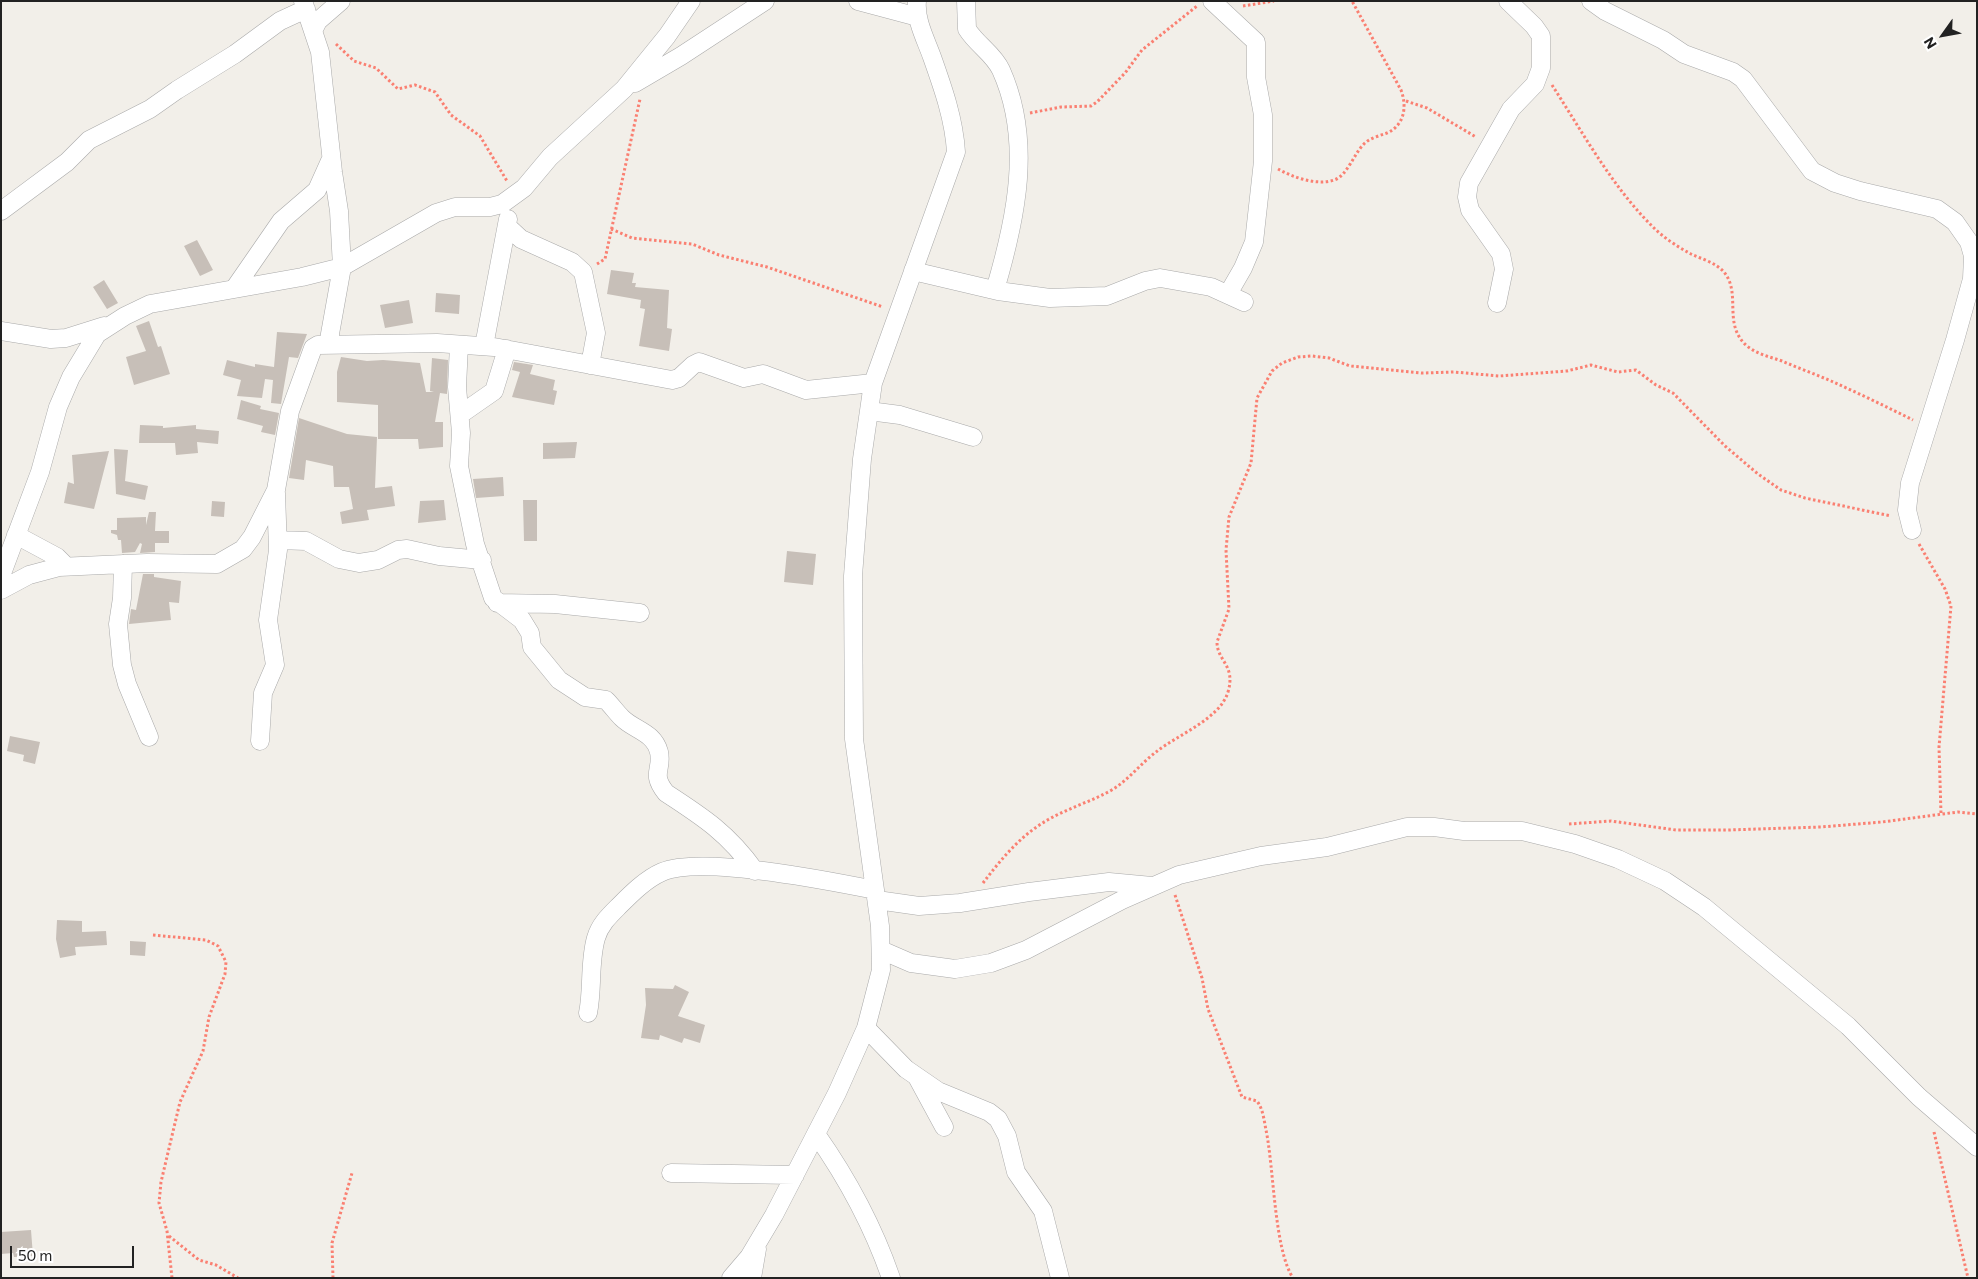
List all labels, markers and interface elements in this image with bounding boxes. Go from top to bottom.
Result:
north arrow [1918,10,1968,60]
text: N [1920,34,1940,52]
scale bar [12,1236,136,1268]
text: 50 m [18,1246,52,1264]

